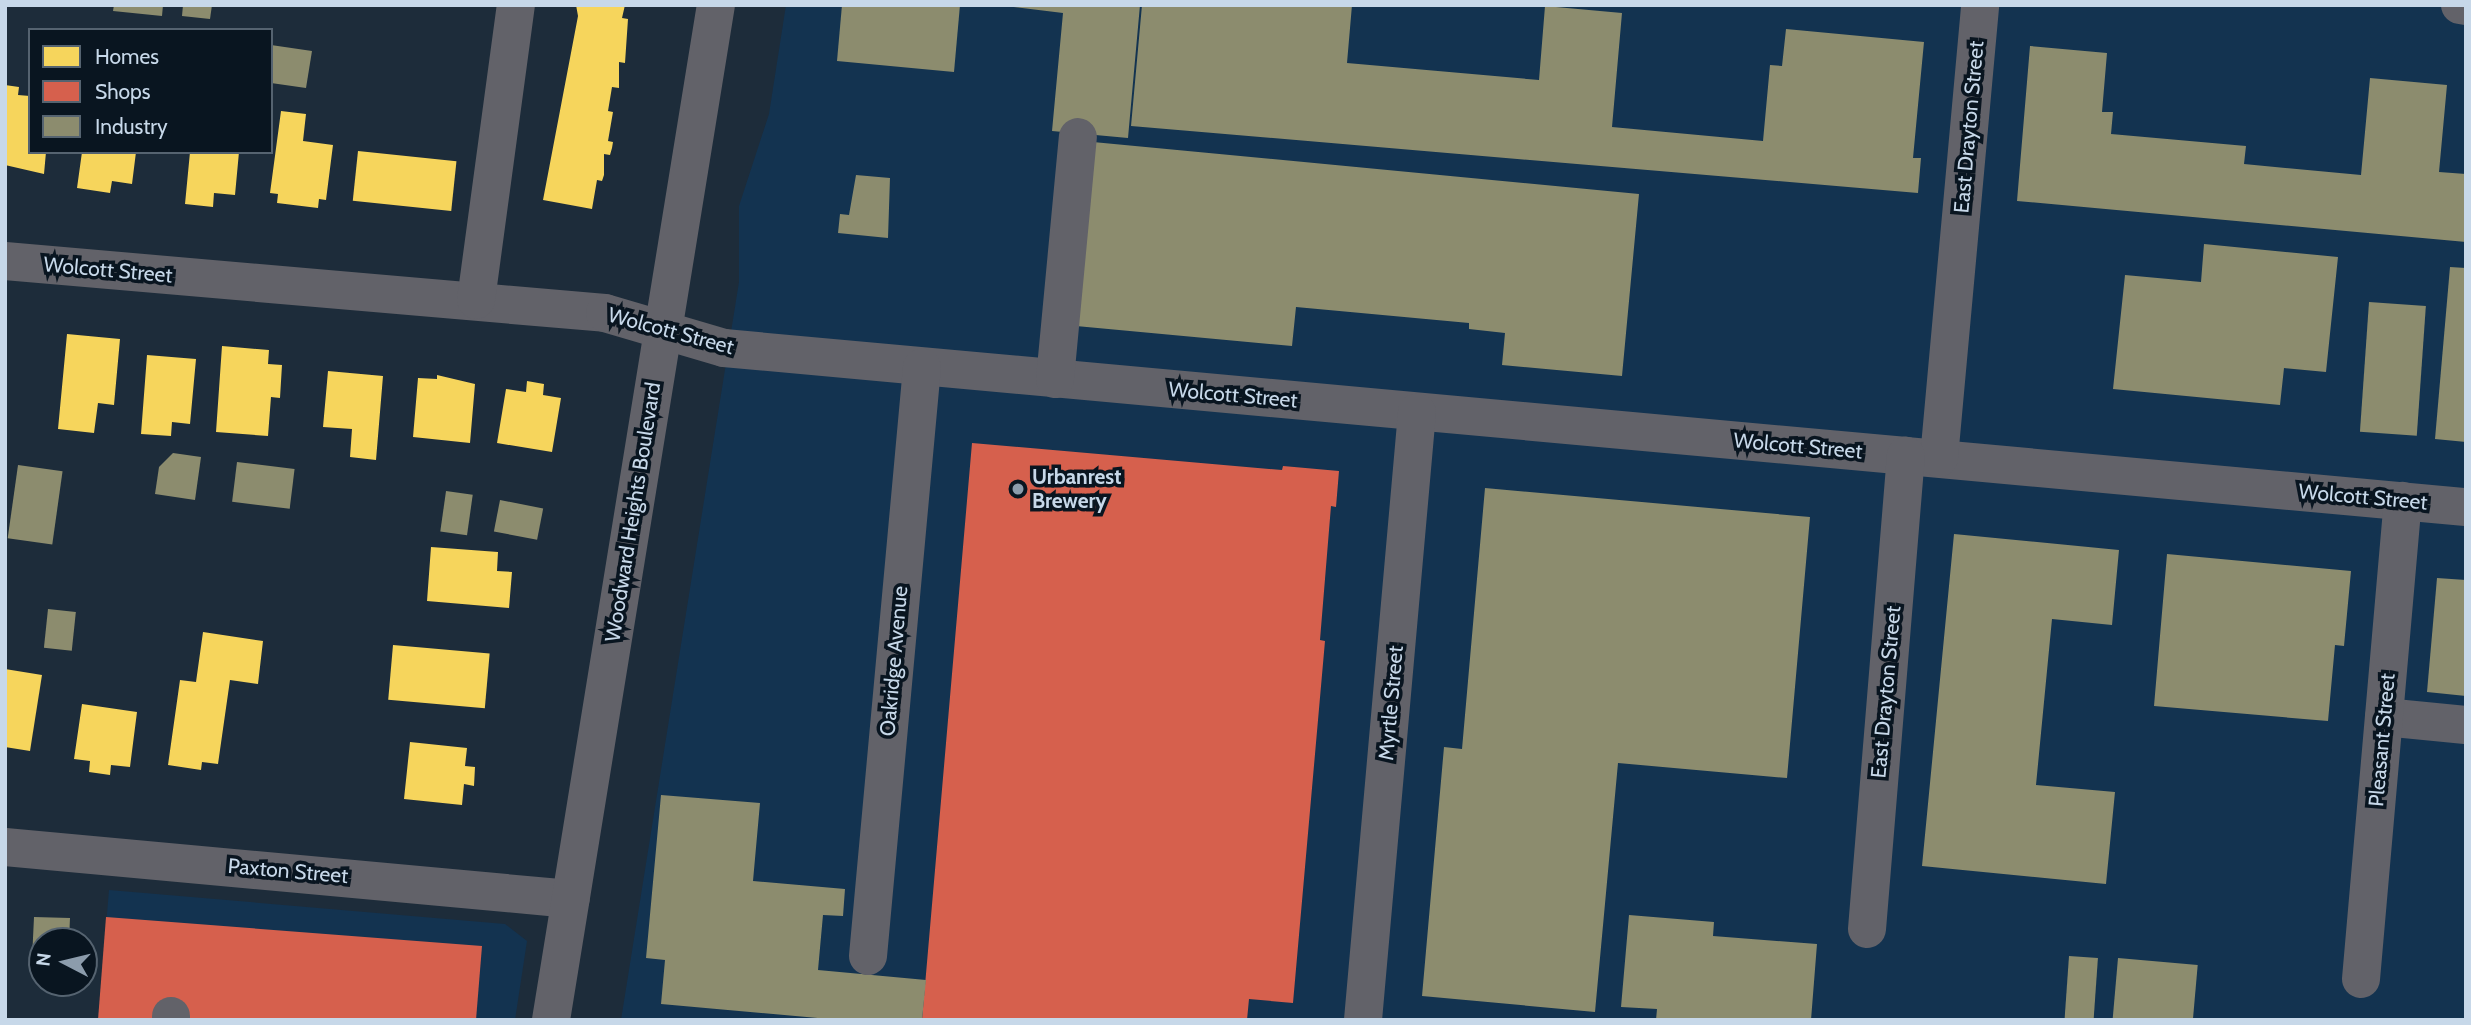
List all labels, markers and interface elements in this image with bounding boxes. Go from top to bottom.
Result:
legend [28,28,273,154]
street label: East Drayton Street [1949,40,1989,214]
text: Homes [95,44,159,69]
text: Shops [95,79,150,104]
text: Industry [95,114,168,139]
street label: Wolcott Street [43,252,173,288]
street label: Wolcott Street [605,302,737,360]
street label: Wolcott Street [1168,377,1298,413]
street label: Woodward Heights Boulevard [600,380,666,644]
street label: Wolcott Street [1733,428,1863,464]
place label: Urbanrest Brewery [1032,464,1121,514]
street label: Wolcott Street [2298,479,2428,515]
marker: Urbanrest Brewery [1010,481,1026,497]
street label: Oakridge Avenue [875,585,913,737]
street label: East Drayton Street [1866,605,1906,779]
street label: Myrtle Street [1373,645,1409,761]
street label: Pleasant Street [2364,672,2400,808]
street label: Paxton Street [227,853,349,889]
north arrow [28,927,98,997]
text: N [31,952,56,968]

